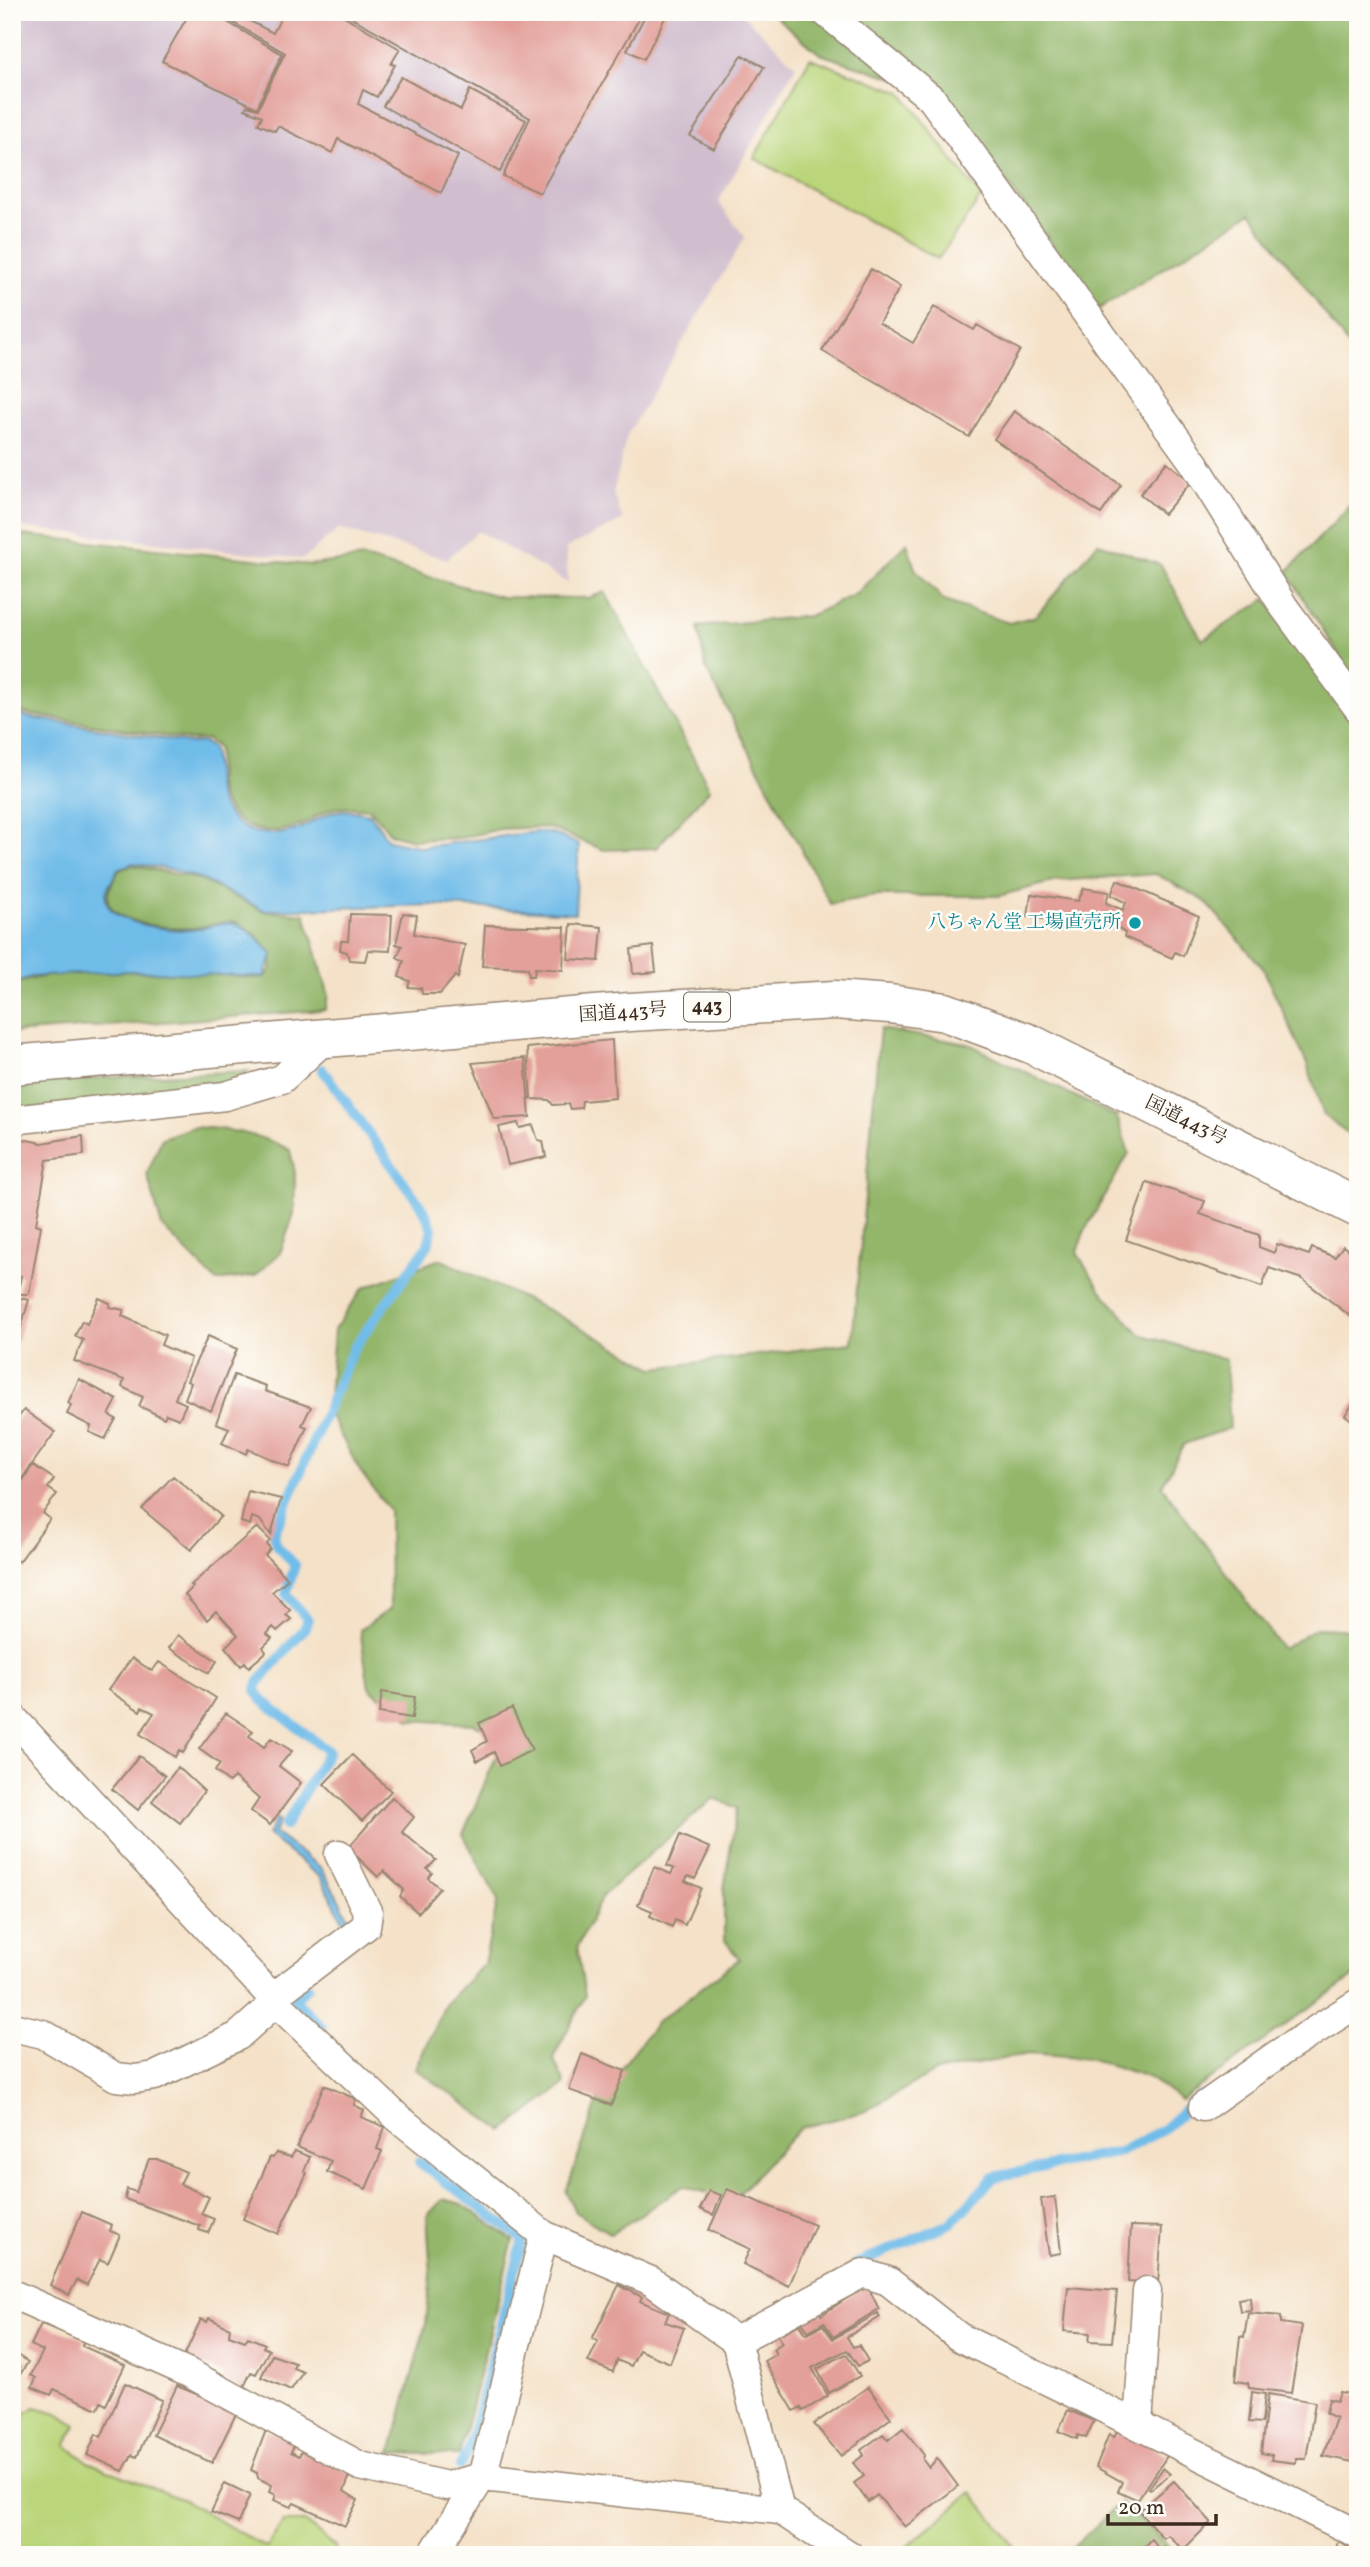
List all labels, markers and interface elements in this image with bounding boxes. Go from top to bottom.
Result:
place label: 八ちゃん堂 工場直売所 [927,910,1121,936]
marker: 八ちゃん堂 工場直売所 [1127,915,1143,931]
road number: 443 [684,992,730,1022]
street label: 国道443号 [578,997,668,1029]
street label: 国道443号 [1140,1090,1232,1152]
scale bar [1108,2483,1216,2527]
text: 20 m [1118,2494,1164,2523]

